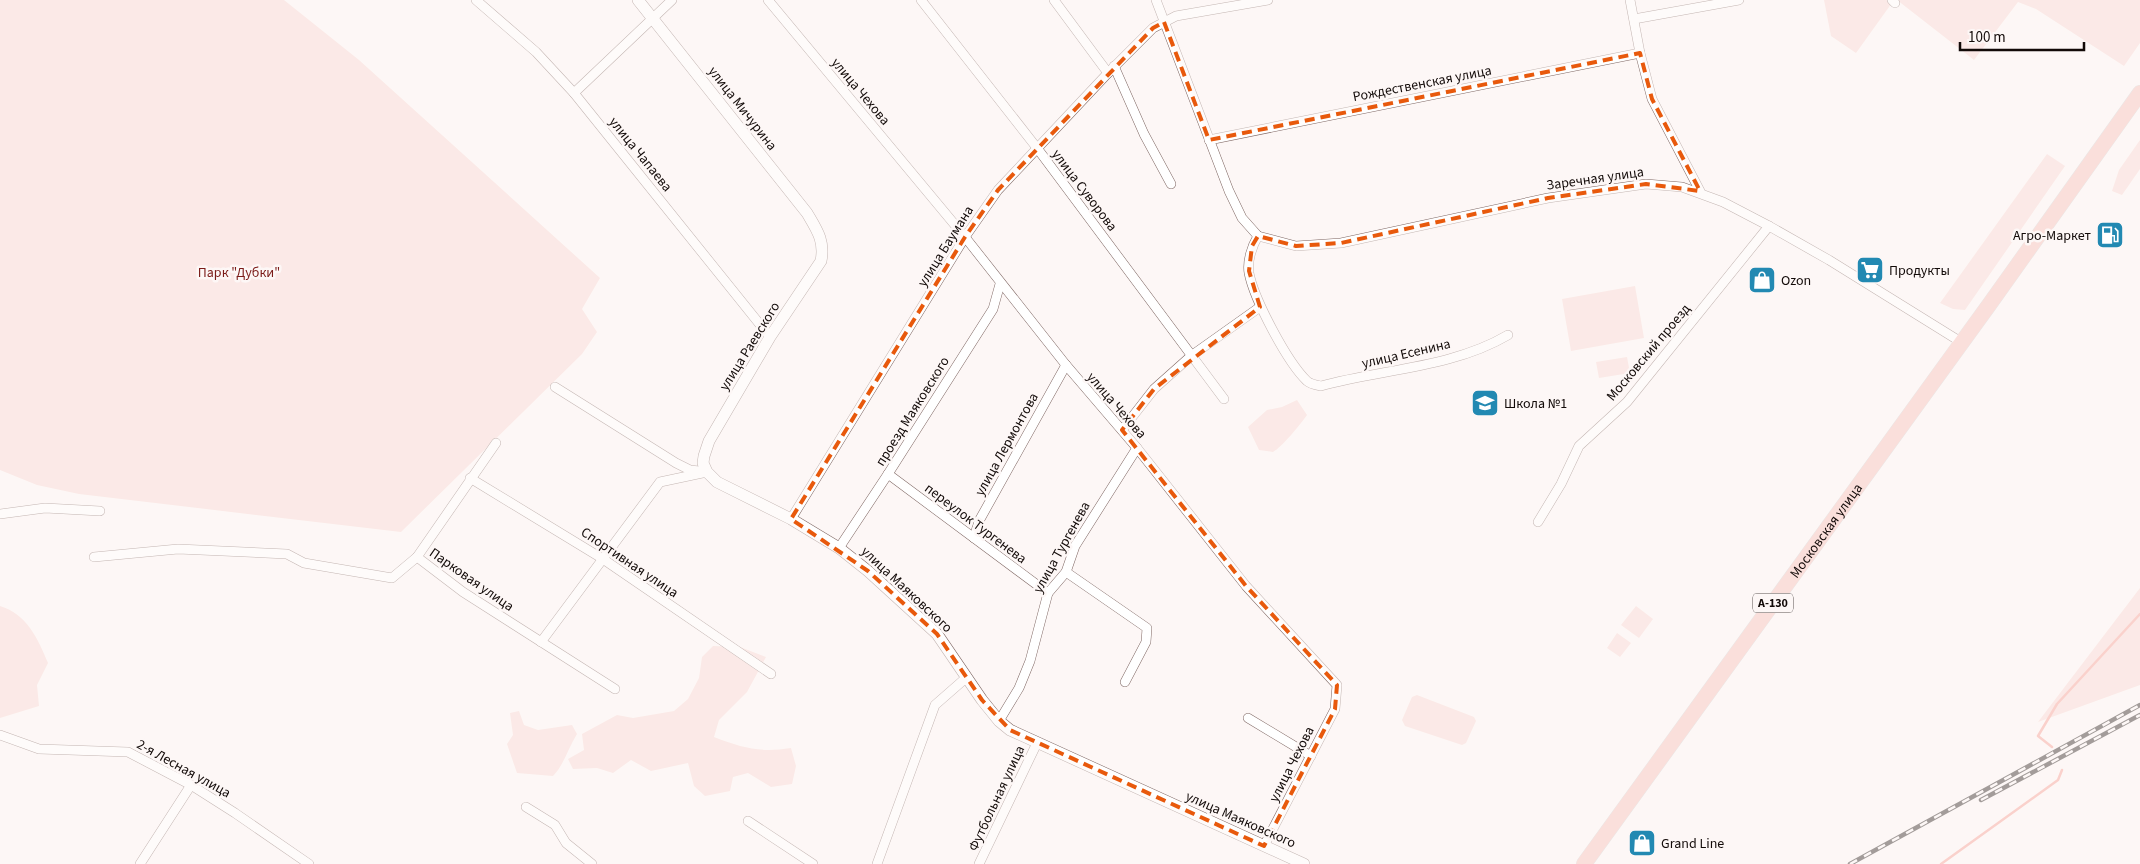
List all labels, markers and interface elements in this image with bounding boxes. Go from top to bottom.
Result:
scale bar [1960,20,2084,52]
text: 100 m [1968,27,2006,48]
street label: улица Чехова [826,54,894,130]
street label: Рождественская улица [1351,61,1493,107]
street label: улица Мичурина [703,62,781,155]
street label: улица Чапаева [604,113,677,196]
street label: улица Суворова [1047,145,1122,236]
street label: Заречная улица [1545,162,1645,196]
street label: улица Баумана [913,202,979,291]
fuel station icon: Агро-Маркет [2095,220,2125,250]
place label: Агро-Маркет [2013,226,2092,246]
supermarket icon: Продукты [1855,255,1885,285]
place label: Продукты [1889,261,1950,281]
park label: Парк "Дубки" [198,263,280,283]
shop icon: Ozon [1747,265,1777,295]
place label: Ozon [1781,271,1811,291]
street label: улица Раевского [715,298,785,395]
street label: Московский проезд [1602,299,1696,406]
street label: улица Есенина [1360,334,1453,374]
street label: проезд Маяковского [871,353,955,470]
street label: улица Чехова [1082,368,1151,443]
school or university icon: Школа №1 [1470,388,1500,418]
street label: улица Лермонтова [970,389,1044,500]
place label: Школа №1 [1504,394,1567,414]
street label: переулок Тургенева [920,479,1031,569]
street label: Московская улица [1785,479,1868,582]
street label: улица Тургенева [1028,498,1095,597]
street label: Спортивная улица [577,523,682,603]
street label: улица Маяковского [856,542,957,638]
street label: Парковая улица [425,543,518,616]
road number: А-130 [1753,594,1793,612]
street label: улица Чехова [1264,723,1320,806]
street label: 2-я Лесная улица [133,735,234,803]
street label: Футбольная улица [964,742,1030,854]
street label: улица Маяковского [1182,787,1299,853]
shop icon: Grand Line [1627,828,1657,858]
place label: Grand Line [1661,834,1724,854]

